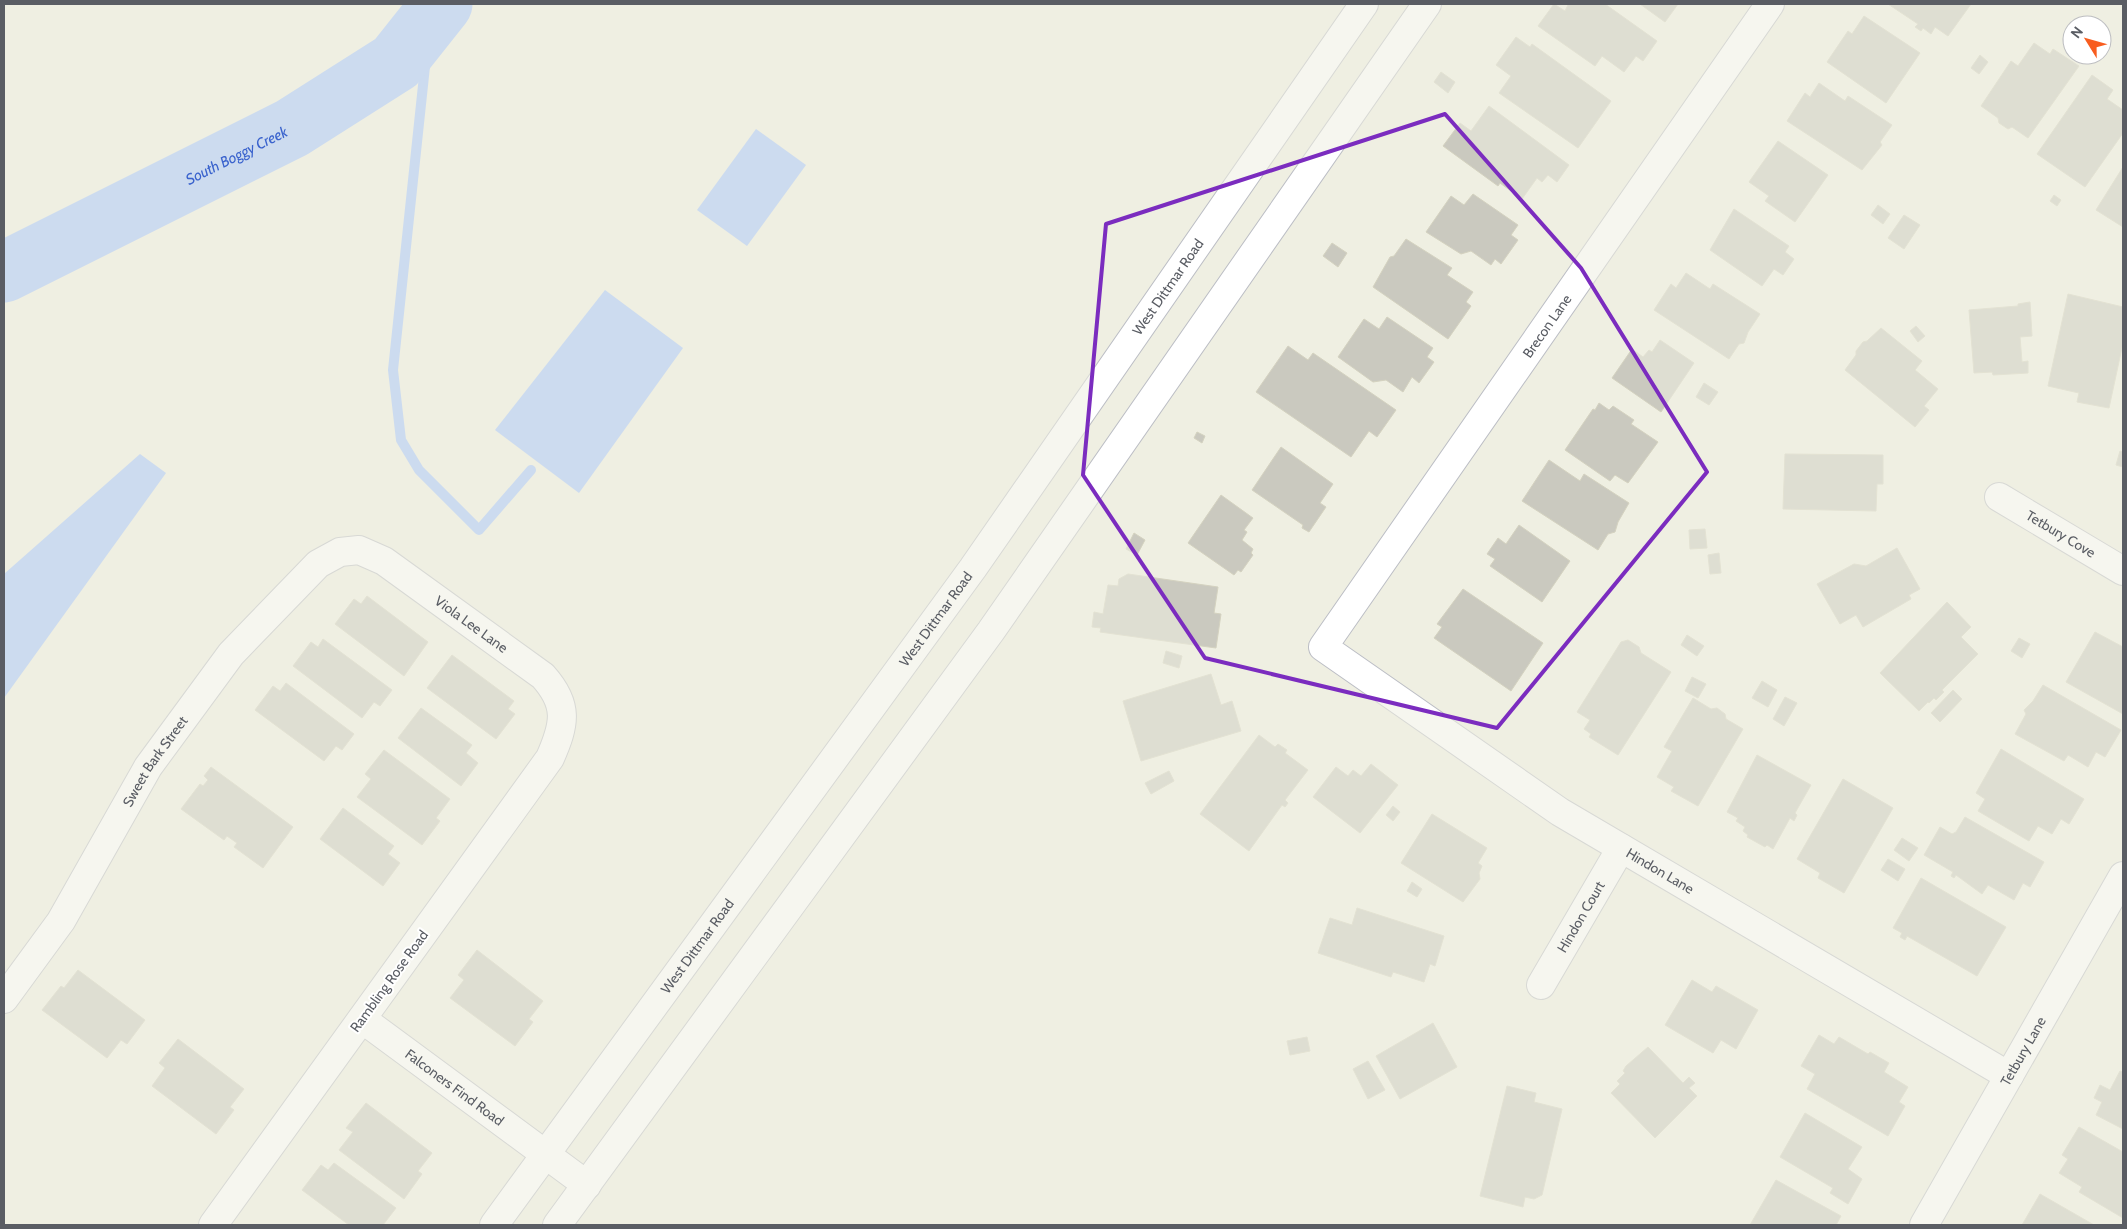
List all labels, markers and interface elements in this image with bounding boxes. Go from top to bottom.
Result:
north arrow [2062,15,2112,65]
text: N [2066,23,2087,42]
water label: South Boggy Creek [183,122,291,189]
street label: West Dittmar Road [1128,235,1207,339]
street label: Brecon Lane [1519,291,1575,361]
street label: Tetbury Cove [2023,506,2099,562]
street label: West Dittmar Road [895,568,976,670]
street label: Viola Lee Lane [431,592,511,657]
street label: Sweet Bark Street [118,712,192,810]
street label: Hindon Lane [1623,844,1697,898]
street label: Hindon Court [1553,878,1609,956]
street label: West Dittmar Road [657,895,738,997]
street label: Rambling Rose Road [346,926,432,1036]
street label: Tetbury Lane [1996,1013,2050,1089]
street label: Falconers Find Road [402,1045,507,1130]

